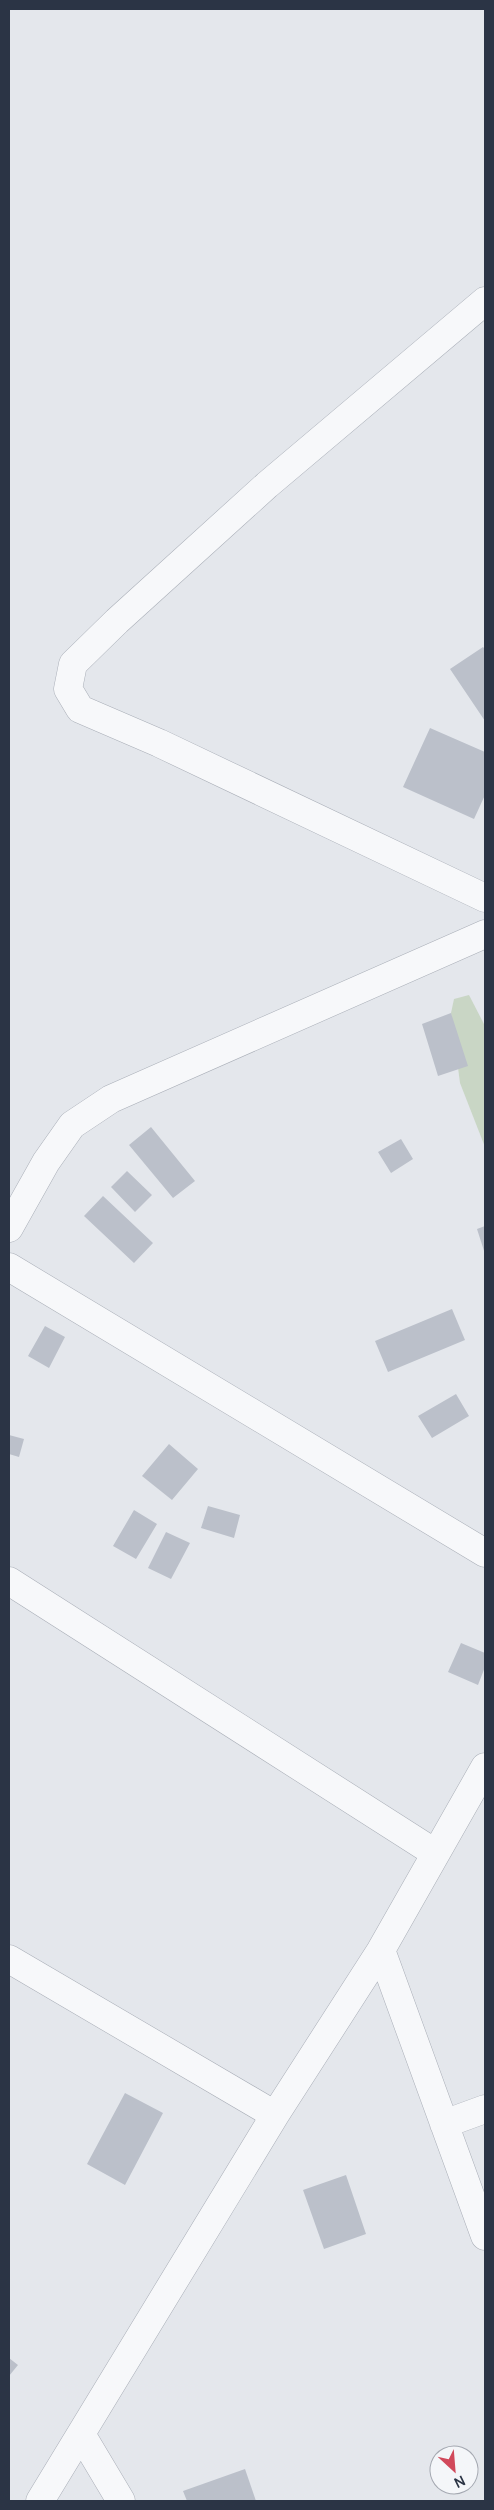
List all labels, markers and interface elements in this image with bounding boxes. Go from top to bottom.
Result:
north arrow [429,2445,479,2495]
text: N [451,2471,469,2493]

